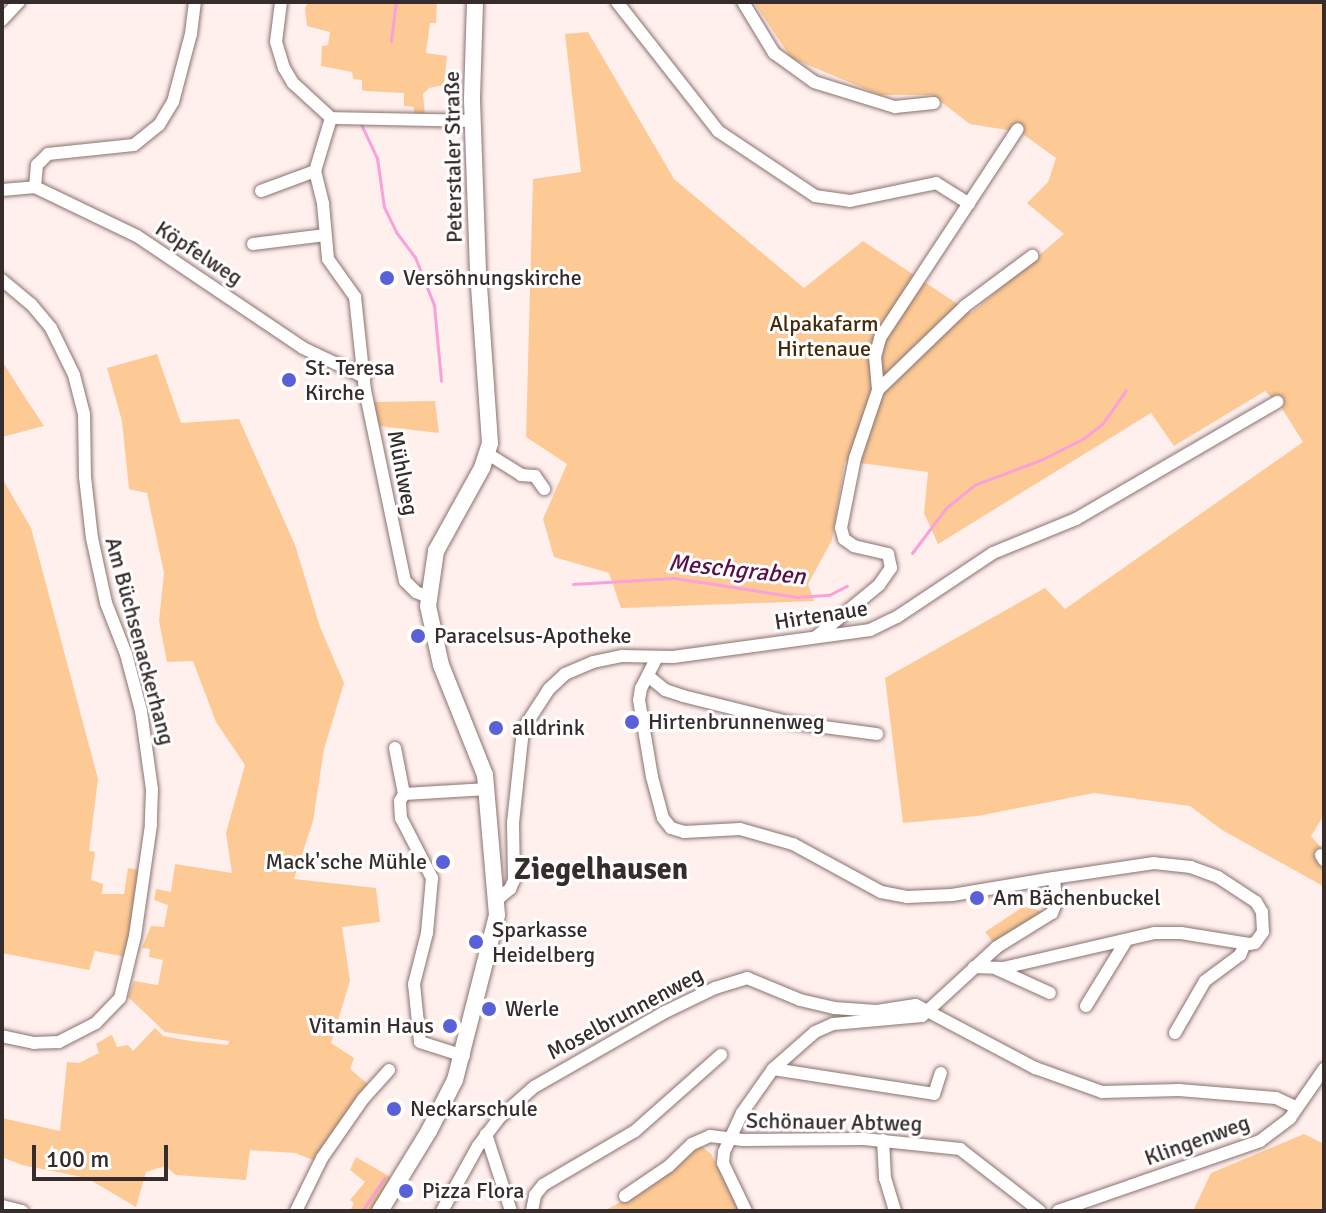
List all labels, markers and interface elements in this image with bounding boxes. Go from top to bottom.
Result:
street label: Peterstaler Straße [438,71,468,243]
street label: Köpfelweg [150,215,248,291]
place label: Versöhnungskirche [403,265,582,291]
marker: Versöhnungskirche [378,269,396,287]
park label: Alpakafarm Hirtenaue [770,310,878,362]
place label: St. Teresa Kirche [305,354,395,406]
marker: St. Teresa Kirche [280,371,298,389]
street label: Mühlweg [382,428,424,518]
street label: Am Büchsenackerhang [100,534,180,748]
water label: Meschgraben [667,548,807,592]
street label: Hirtenaue [773,595,869,635]
place label: Paracelsus-Apotheke [434,623,632,649]
marker: Paracelsus-Apotheke [409,627,427,645]
place label: Hirtenbrunnenweg [648,709,825,735]
marker: Hirtenbrunnenweg [623,713,641,731]
place label: alldrink [512,715,585,741]
marker: alldrink [487,719,505,737]
place label: Mack'sche Mühle [265,849,427,875]
district label: Ziegelhausen [514,852,688,888]
marker: Mack'sche Mühle [434,853,452,871]
place label: Am Bächenbuckel [993,885,1161,911]
marker: Am Bächenbuckel [968,889,986,907]
place label: Sparkasse Heidelberg [492,916,595,968]
marker: Sparkasse Heidelberg [467,933,485,951]
street label: Moselbrunnenweg [542,961,708,1065]
place label: Werle [505,996,559,1022]
marker: Werle [480,1000,498,1018]
place label: Vitamin Haus [309,1013,434,1039]
marker: Vitamin Haus [441,1017,459,1035]
place label: Neckarschule [410,1096,538,1122]
marker: Neckarschule [385,1100,403,1118]
street label: Schönauer Abtweg [746,1107,922,1137]
street label: Klingenweg [1141,1109,1253,1171]
scale bar [36,1129,172,1179]
text: 100 m [46,1144,109,1174]
place label: Pizza Flora [422,1178,524,1204]
marker: Pizza Flora [397,1182,415,1200]

